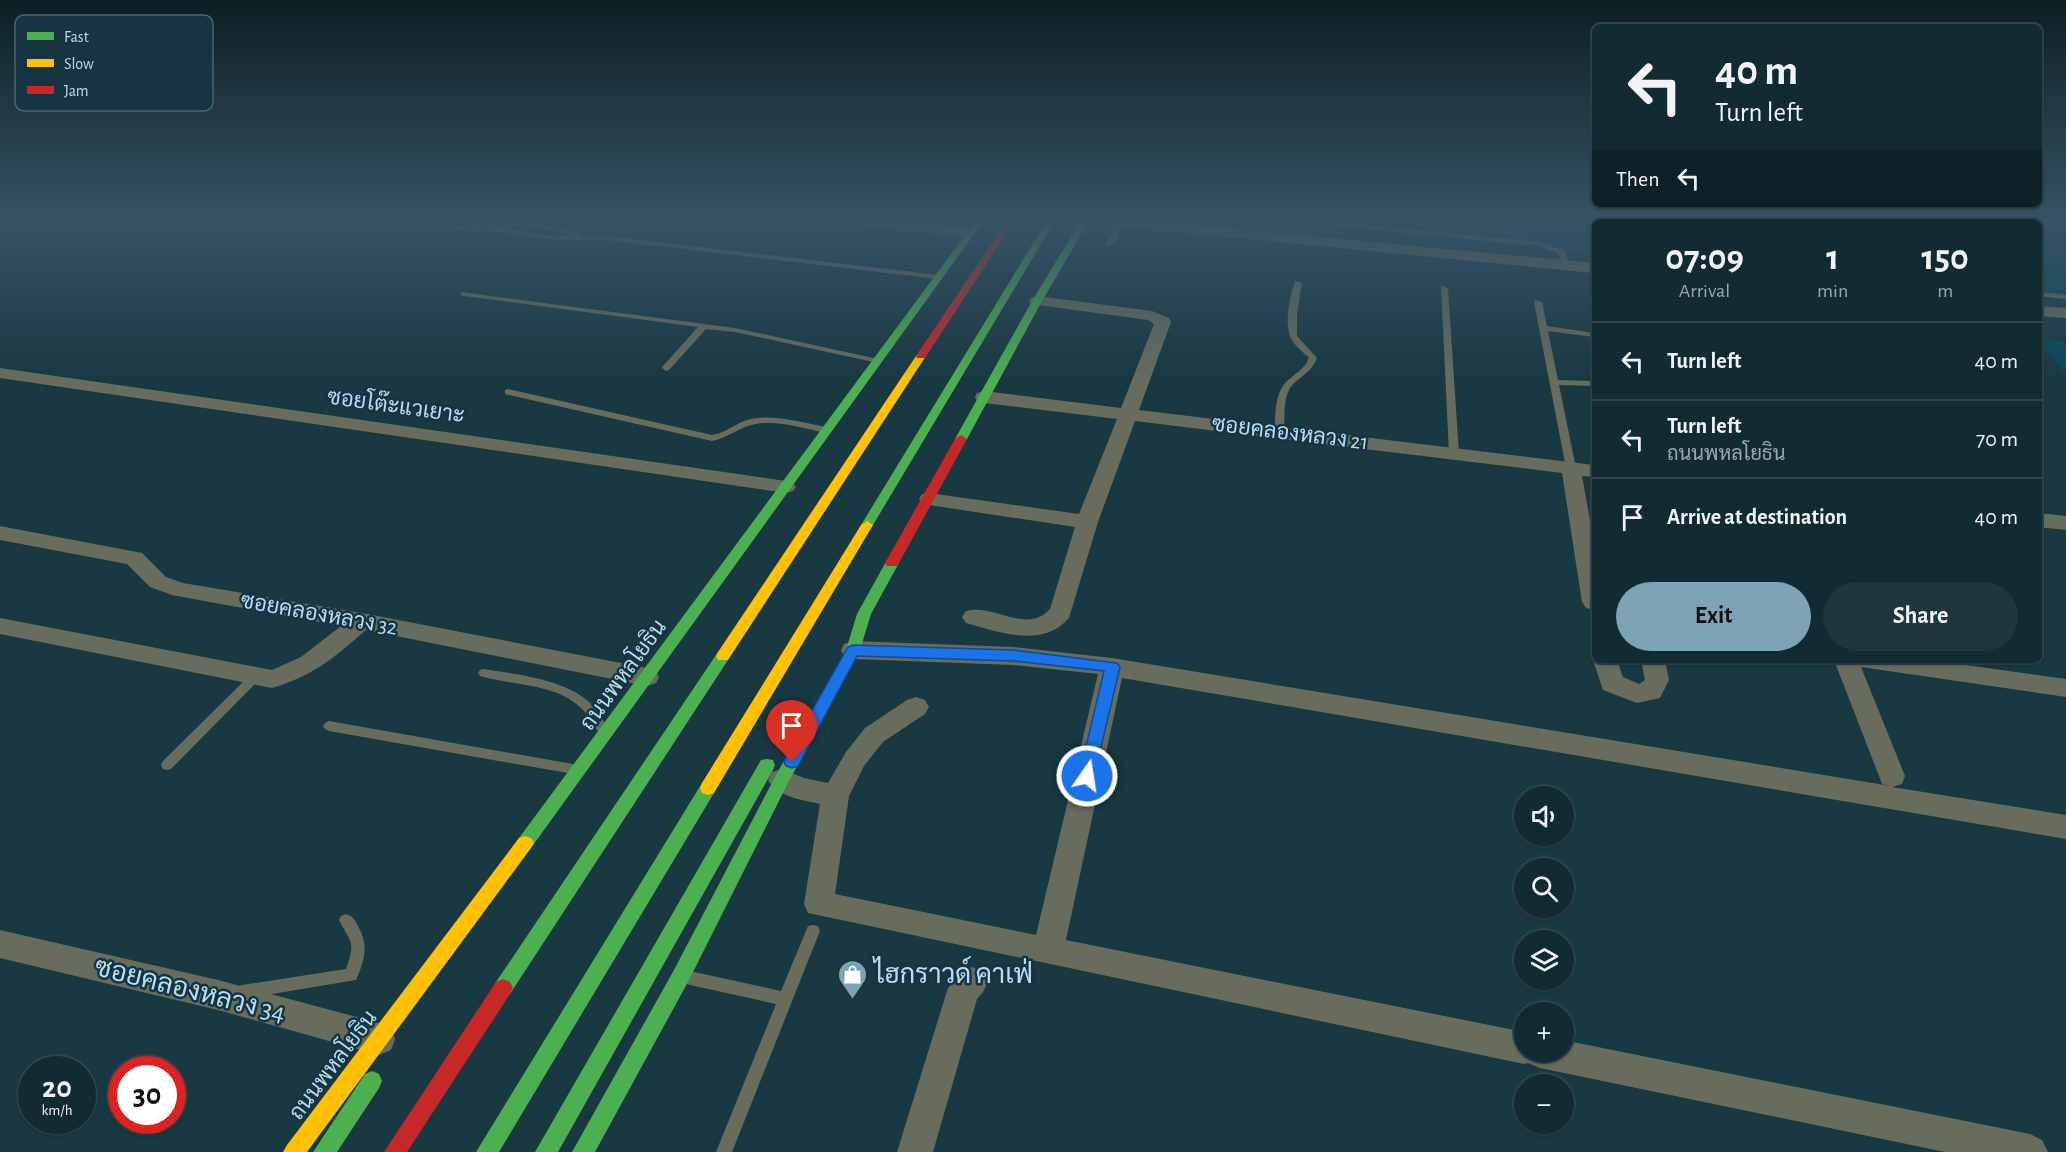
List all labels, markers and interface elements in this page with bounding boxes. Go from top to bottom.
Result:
legend [15,15,213,111]
text: Fast [64,29,89,45]
icon: left [1616,48,1694,126]
text: 40 m [1715,50,1798,92]
text: Slow [64,56,94,72]
text: Jam [64,83,89,99]
text: Turn left [1715,99,1803,126]
icon: left [1672,162,1705,195]
text: Then [1616,168,1660,190]
text: 07:09 [1665,240,1744,276]
text: 1 [1826,240,1839,276]
text: 150 [1921,240,1969,276]
text: Arrival [1679,281,1730,301]
text: min [1817,281,1848,301]
text: m [1937,281,1953,301]
icon: left [1616,345,1649,378]
text: Turn left [1667,350,1741,372]
text: 40 m [1975,350,2018,372]
street label: ซอยโต๊ะแวเยาะ [326,382,467,427]
street label: ซอยคลองหลวง 21 [1211,413,1369,453]
text: Turn left [1667,415,1741,437]
icon: left [1616,423,1649,456]
text: 70 m [1976,428,2018,450]
text: ถนนพหลโยธิน [1667,444,1785,464]
icon: arrive [1616,501,1649,534]
text: Arrive at destination [1667,506,1847,528]
text: 40 m [1975,506,2018,528]
button: Exit [1616,582,1811,651]
button: Share [1823,582,2018,651]
street label: ซอยคลองหลวง 32 [239,589,399,639]
street label: ถนนพหลโยธิน [573,613,670,734]
pin [766,700,817,762]
icon: arrive [775,709,808,742]
position arrow [1055,744,1119,808]
map controls [1514,786,1574,1134]
button: sound [1514,786,1574,846]
button: search [1514,858,1574,918]
button: layers [1514,930,1574,990]
street label: ซอยคลองหลวง 34 [92,953,288,1027]
place label: ไฮกราวด์ คาเฟ่ [872,956,1033,988]
shop icon: ไฮกราวด์ คาเฟ่ [837,958,869,1000]
button: + [1514,1002,1574,1062]
street label: ถนนพหลโยธิน [282,1004,381,1124]
speed limit sign: 30 [108,1056,186,1134]
text: 20 [42,1073,72,1103]
button: − [1514,1074,1574,1134]
text: km/h [42,1103,72,1118]

